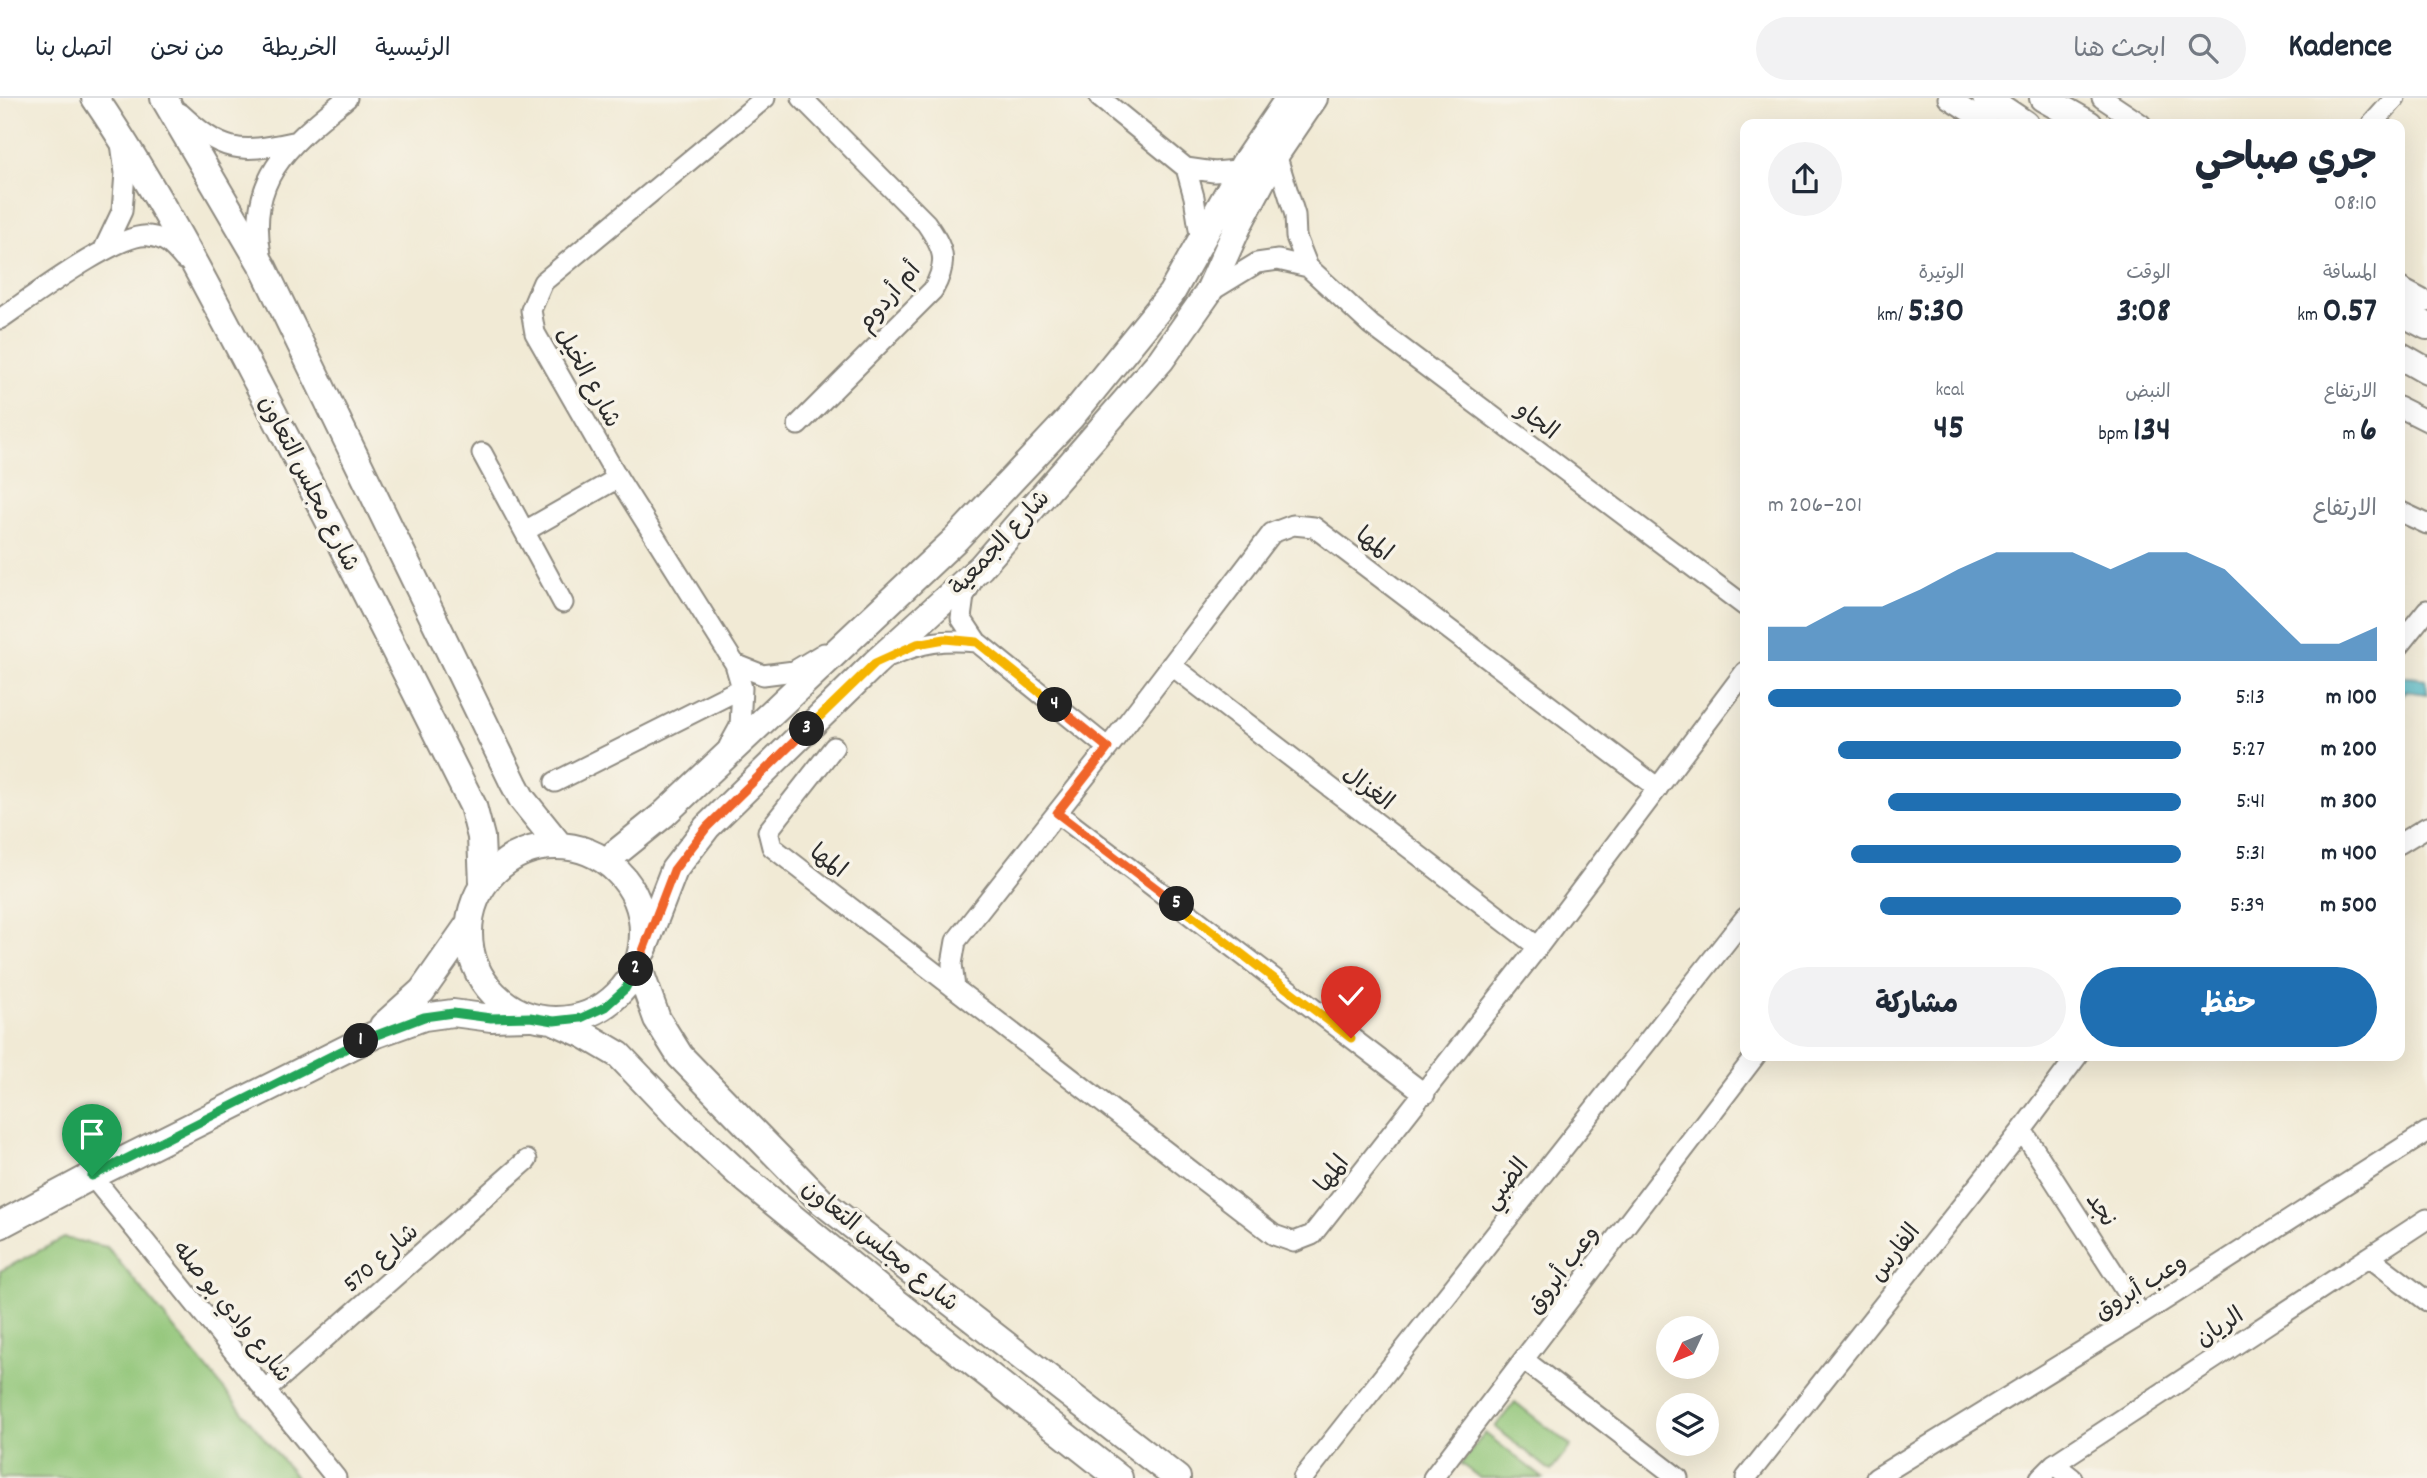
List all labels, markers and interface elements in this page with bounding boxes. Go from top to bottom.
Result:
search box [1756,17,2246,80]
text: Kadence [2288,25,2392,72]
icon: search [2184,29,2222,67]
text: ابحث هنا [2073,32,2166,69]
text: اتصل بنا [35,33,112,67]
text: من نحن [150,33,224,67]
text: الخريطة [262,33,337,67]
text: الرئيسية [375,33,451,67]
text: جري صباحي [2195,134,2377,189]
button: share [1768,142,1842,216]
text: 08:10 [2334,188,2377,221]
street label: أم أردوم [850,255,930,340]
text: الوتيرة [1918,261,1964,288]
text: الوقت [2126,261,2171,288]
text: المسافة [2323,261,2377,288]
text: 5:30 [1908,288,1964,338]
text: 3:08 [2116,288,2171,338]
text: 0.57 [2323,288,2377,338]
text: /km [1877,303,1908,330]
text: km [2297,303,2323,330]
street label: شارع الخيل [545,322,628,435]
text: kcal [1935,378,1964,405]
text: النبض [2125,380,2171,407]
text: الارتفاع [2324,380,2377,407]
street label: شارع مجلس التعاون [248,390,366,578]
street label: الجاو [1507,394,1565,450]
text: 45 [1934,405,1964,455]
text: 134 [2133,407,2171,457]
text: 6 [2360,407,2377,457]
text: bpm [2099,422,2133,449]
text: m [2342,422,2360,449]
street label: شارع الجمعية [943,483,1059,605]
text: 201–206 m [1768,490,1862,523]
text: الارتفاع [2313,494,2377,527]
street label: المها [1347,520,1399,571]
text: 5:13 [2235,682,2265,715]
text: 100 m [2326,682,2377,715]
pin: 4 [1038,688,1072,722]
text: 4 [1051,691,1058,718]
pin: 3 [790,712,824,746]
text: 3 [802,715,811,742]
text: 5:27 [2232,734,2265,767]
text: 200 m [2321,734,2377,767]
street label: الغزال [1334,758,1400,820]
text: 5:41 [2236,786,2265,819]
text: 300 m [2321,786,2377,819]
street label: المها [801,837,853,888]
text: 5:31 [2235,838,2265,871]
text: 400 m [2321,838,2377,871]
pin: 5 [1160,886,1194,922]
text: 5 [1172,890,1181,917]
text: 5:39 [2230,890,2265,923]
text: 500 m [2320,890,2377,923]
pin: 2 [618,952,654,986]
text: 2 [631,955,640,982]
pin [1321,966,1381,1038]
button: مشاركة [1768,967,2066,1047]
button: حفظ [2080,967,2377,1047]
icon: check [1332,977,1370,1015]
pin: 1 [344,1024,378,1058]
text: 1 [358,1027,363,1054]
pin [62,1104,122,1176]
icon: arrive [73,1115,111,1153]
street label: المها [1308,1149,1359,1201]
street label: الضبي [1476,1152,1539,1219]
street label: شارع مجلس التعاون [793,1173,965,1321]
street label: نجد [2076,1187,2123,1235]
street label: شارع 570 [337,1217,427,1302]
street label: الفارس [1863,1217,1930,1290]
street label: وعب أبروق [1519,1219,1609,1322]
street label: شارع وادي بو صله [163,1235,299,1391]
street label: وعب أبروق [2088,1246,2194,1330]
street label: الريان [2190,1300,2252,1357]
north arrow [1656,1316,1718,1379]
map controls [1656,1316,1719,1456]
button: layers [1656,1393,1719,1456]

